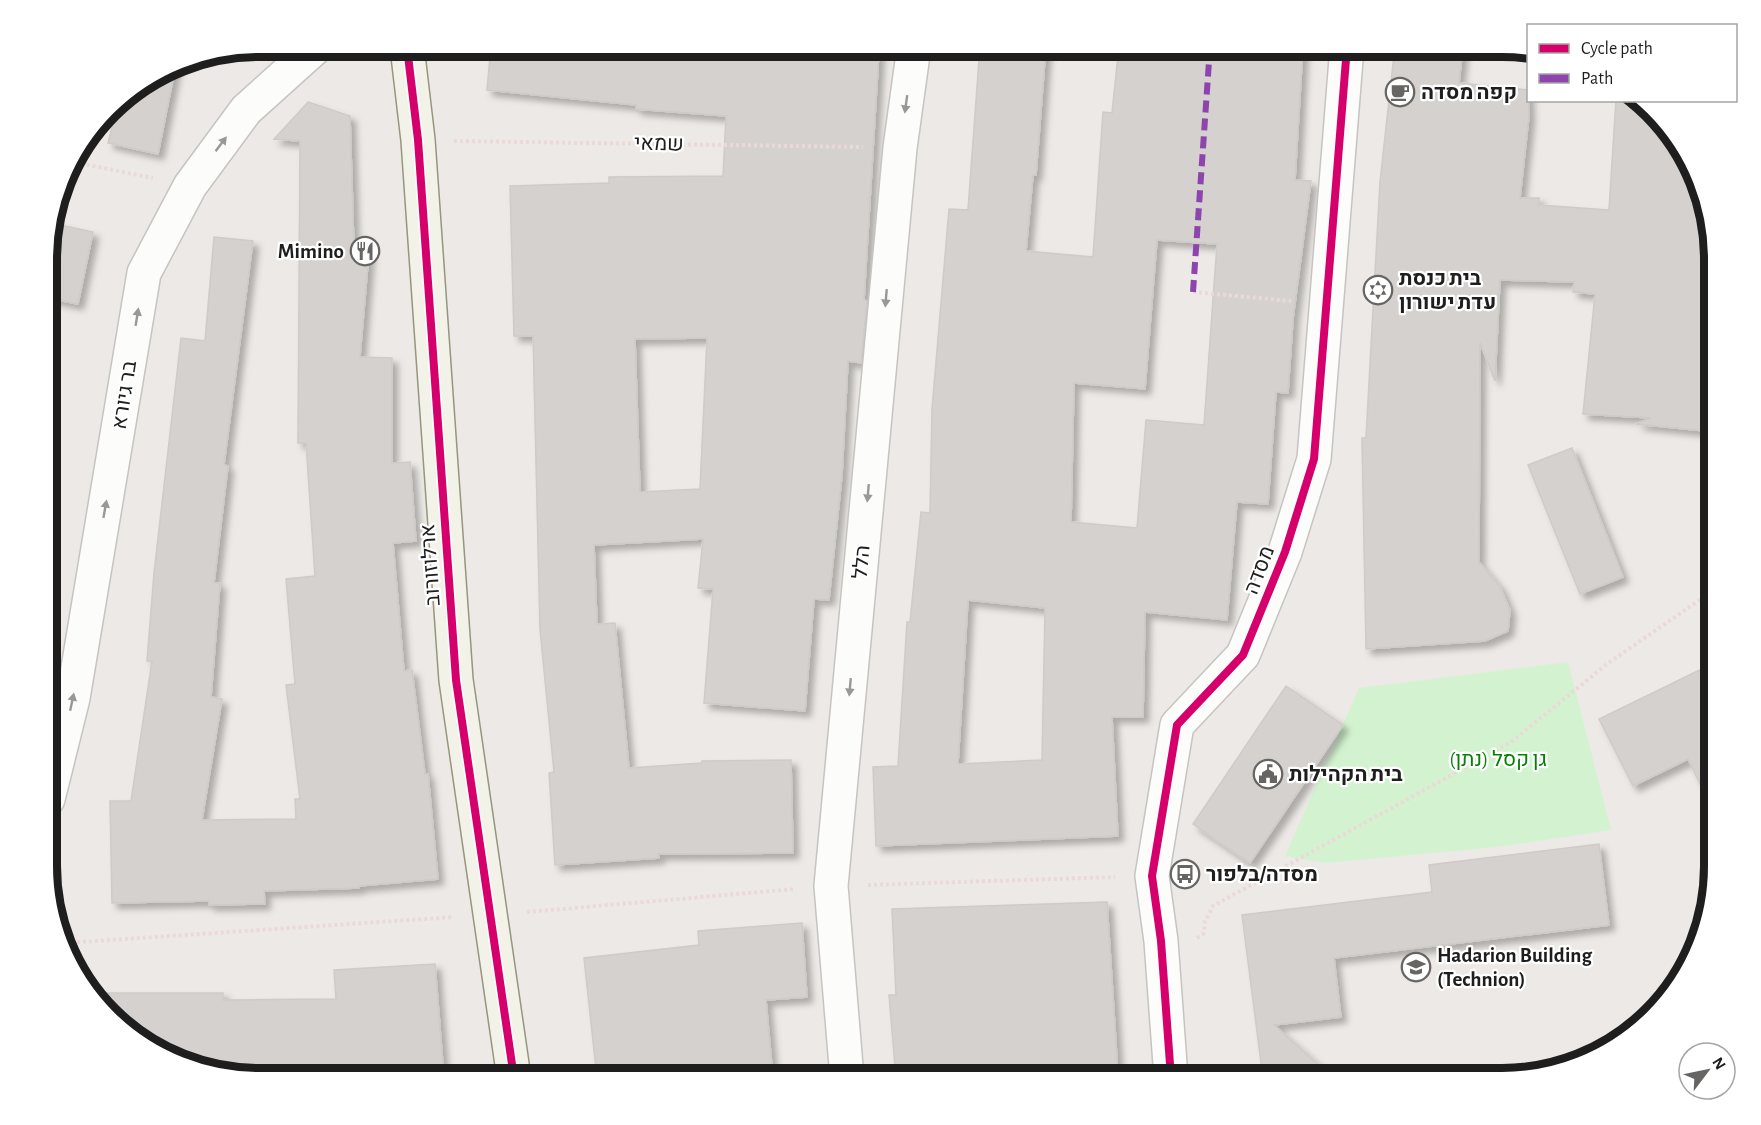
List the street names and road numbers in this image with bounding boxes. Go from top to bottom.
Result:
street label: שמאי [634,133,684,154]
street label: בר גיורא [109,359,140,431]
street label: ארלוזורוב [417,523,444,607]
street label: מסדה [1241,543,1278,597]
street label: הלל [850,544,873,580]

